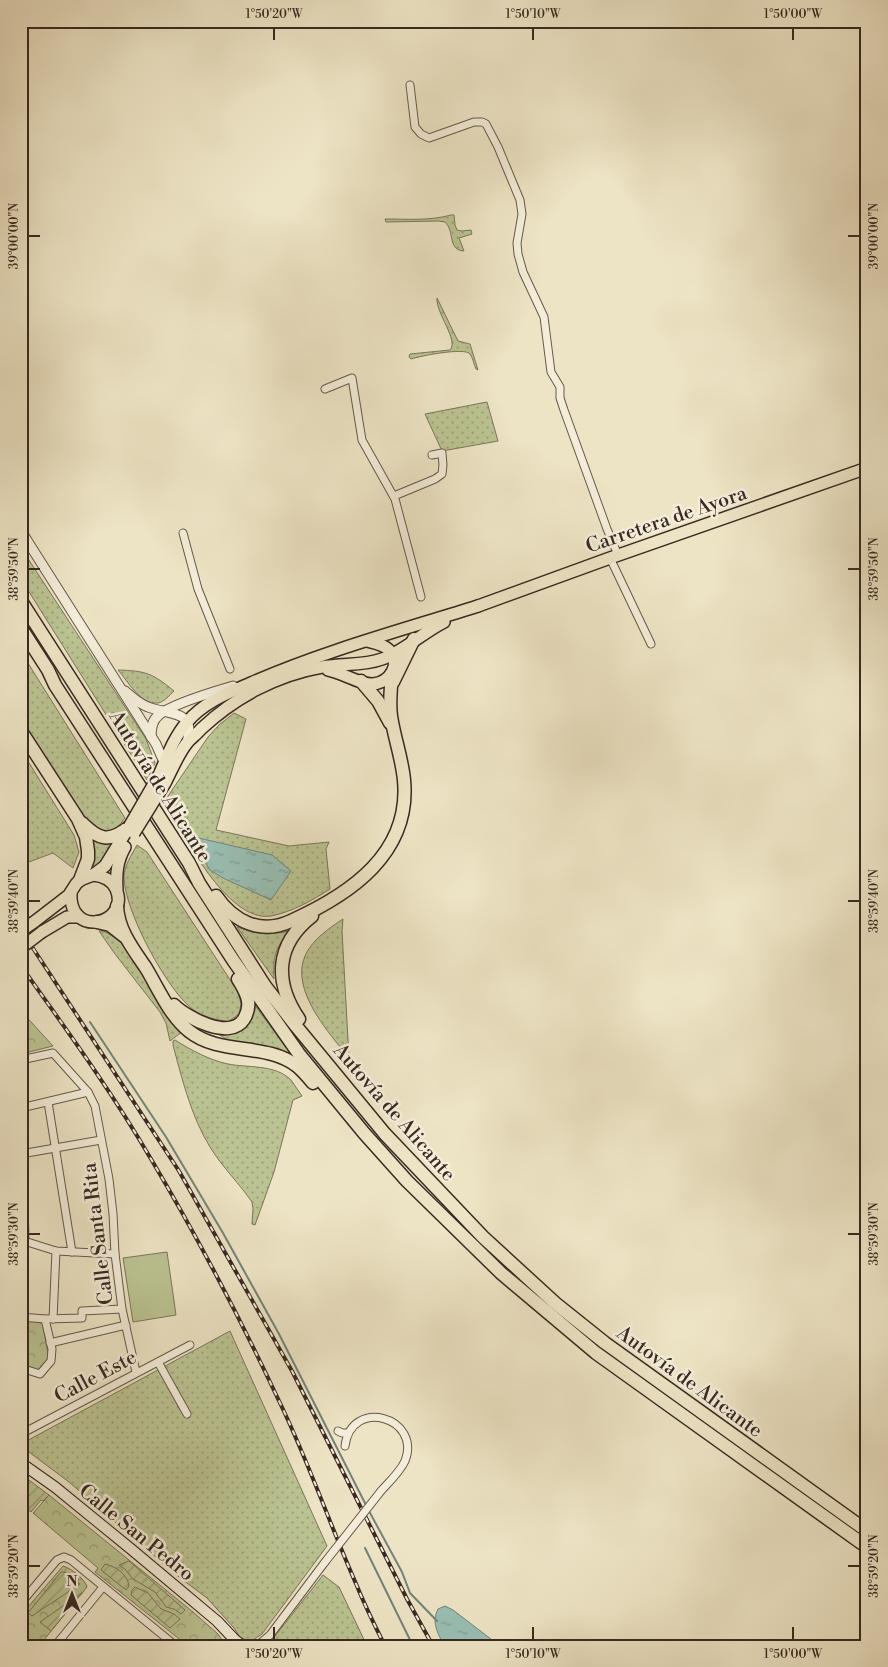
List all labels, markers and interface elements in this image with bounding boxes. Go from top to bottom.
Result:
text: 1°50'20"W [245,7,304,22]
text: 1°50'10"W [505,7,562,22]
text: 1°50'00"W [764,7,823,22]
text: 39°00'00"N [7,203,22,269]
text: 39°00'00"N [867,203,882,269]
street label: Carretera de Ayora [583,481,751,560]
text: 38°59'50"N [7,537,22,601]
text: 38°59'50"N [867,537,882,601]
street label: Autovía de Alicante [102,705,217,867]
text: 38°59'40"N [7,869,22,933]
text: 38°59'40"N [867,869,882,933]
street label: Autovía de Alicante [327,1038,461,1187]
street label: Calle Santa Rita [77,1161,120,1306]
text: 38°59'30"N [7,1202,22,1266]
text: 38°59'30"N [867,1202,882,1266]
street label: Autovía de Alicante [610,1320,767,1444]
street label: Calle Este [50,1345,141,1409]
street label: Calle San Pedro [73,1479,199,1587]
text: 38°59'20"N [7,1534,22,1598]
text: 38°59'20"N [867,1534,882,1598]
north arrow [48,1570,98,1620]
text: N [66,1573,78,1591]
text: 1°50'20"W [245,1647,304,1662]
text: 1°50'10"W [505,1647,562,1662]
text: 1°50'00"W [764,1647,823,1662]

